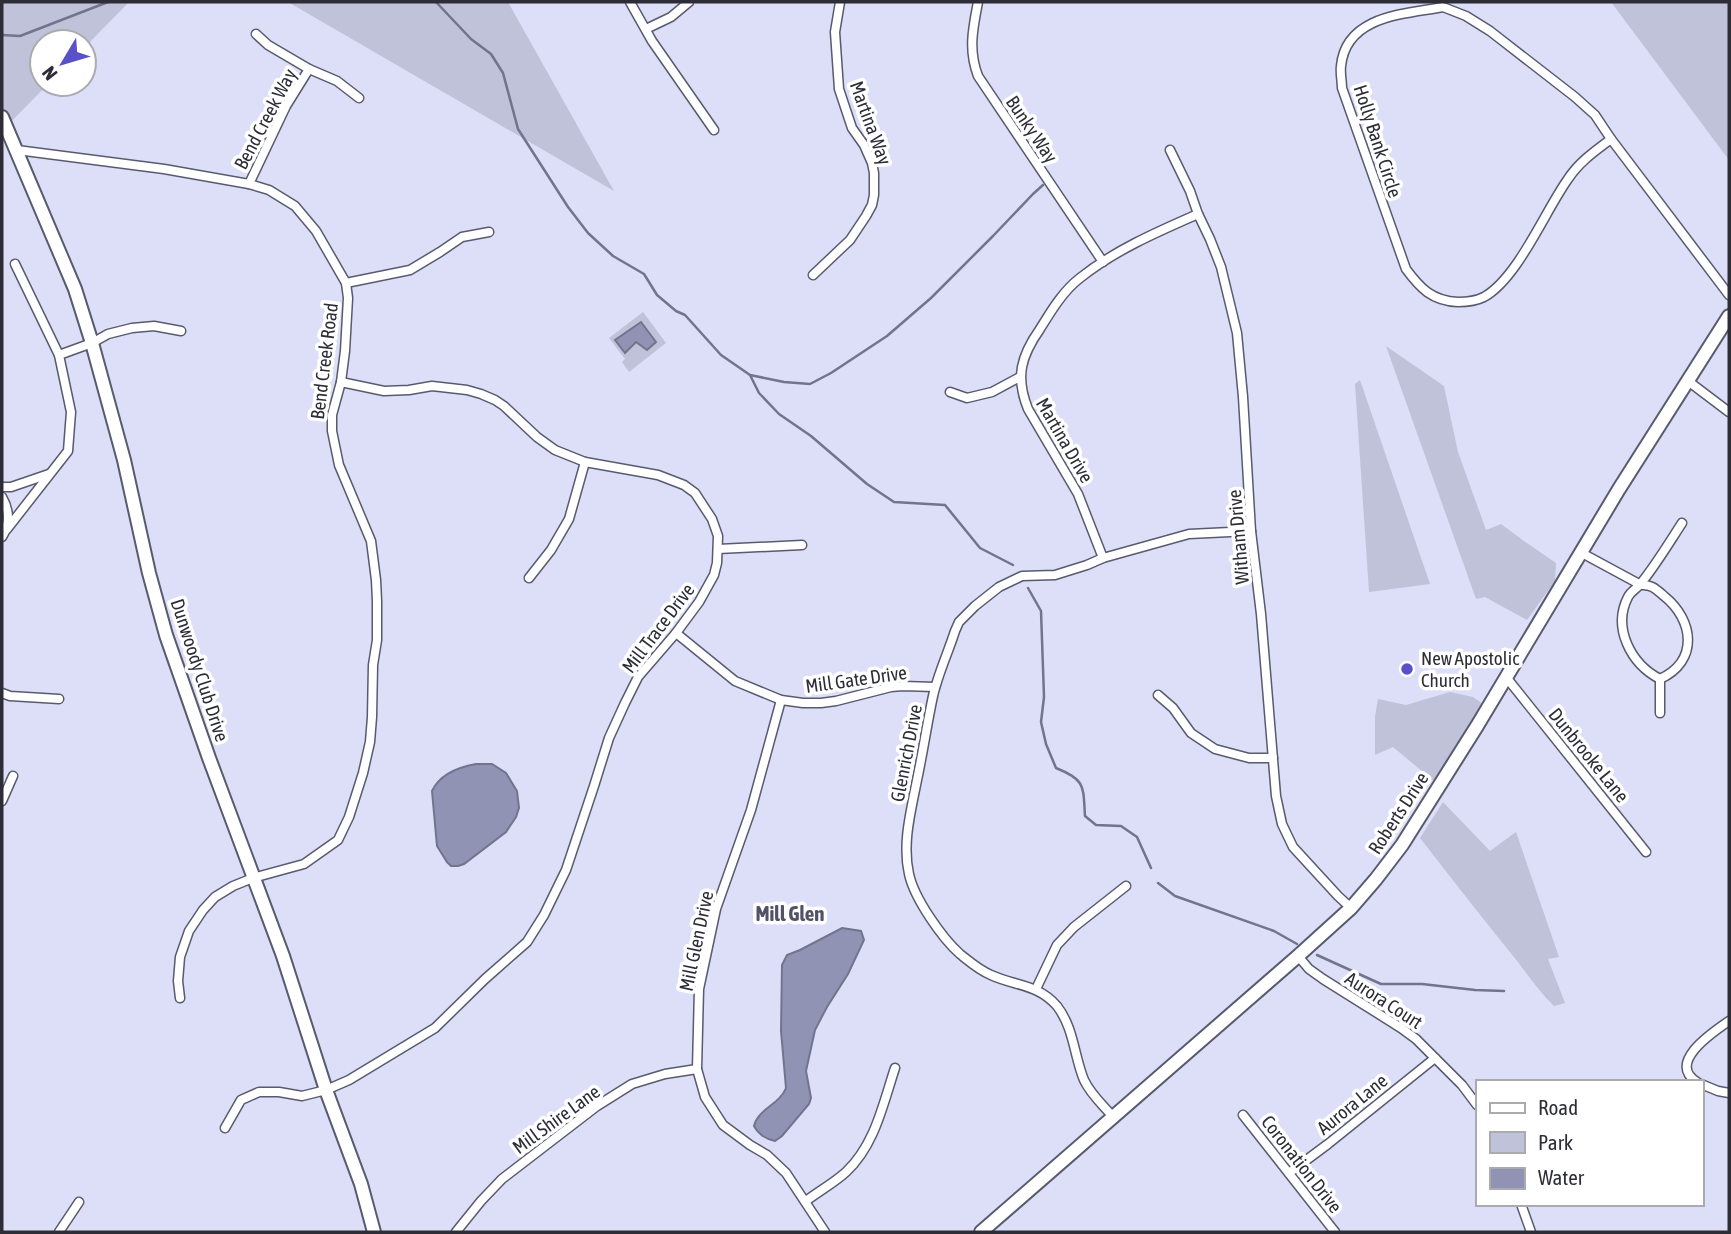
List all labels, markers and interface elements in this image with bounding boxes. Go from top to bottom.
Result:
north arrow [28,28,98,98]
text: N [37,62,62,85]
street label: Bend Creek Way [229,65,301,173]
street label: Martina Way [846,78,896,168]
street label: Holly Bank Circle [1349,82,1407,200]
street label: Bunky Way [1002,91,1062,167]
street label: Bend Creek Road [306,302,342,420]
street label: Martina Drive [1032,394,1098,486]
street label: Witham Drive [1223,489,1253,585]
street label: Mill Trace Drive [617,579,699,677]
street label: Dunwoody Club Drive [167,596,233,744]
place label: New Apostolic Church [1421,647,1520,691]
street label: Mill Gate Drive [804,661,908,697]
marker: New Apostolic Church [1399,661,1415,677]
street label: Glenrich Drive [886,703,926,803]
street label: Dunbrooke Lane [1544,703,1634,807]
street label: Roberts Drive [1363,768,1433,858]
street label: Mill Glen Drive [675,889,717,993]
district label: Mill Glen [755,901,825,925]
street label: Aurora Court [1341,967,1427,1033]
street label: Aurora Lane [1313,1069,1391,1139]
street label: Mill Shire Lane [508,1080,604,1158]
legend [1476,1080,1703,1206]
text: Road [1538,1095,1578,1119]
street label: Coronation Drive [1257,1111,1347,1217]
text: Park [1538,1130,1573,1154]
text: Water [1538,1165,1585,1189]

